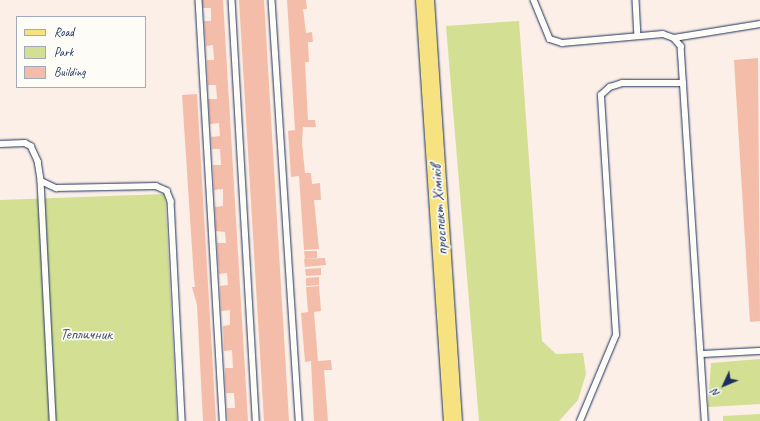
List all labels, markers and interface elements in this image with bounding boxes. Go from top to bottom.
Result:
legend [16,16,146,88]
text: Road [54,24,74,40]
text: Park [54,44,73,60]
text: Building [54,64,86,80]
street label: проспект Хіміків [426,164,452,256]
park label: Тепличник [60,324,112,344]
north arrow [704,365,744,405]
text: N [708,386,723,401]

